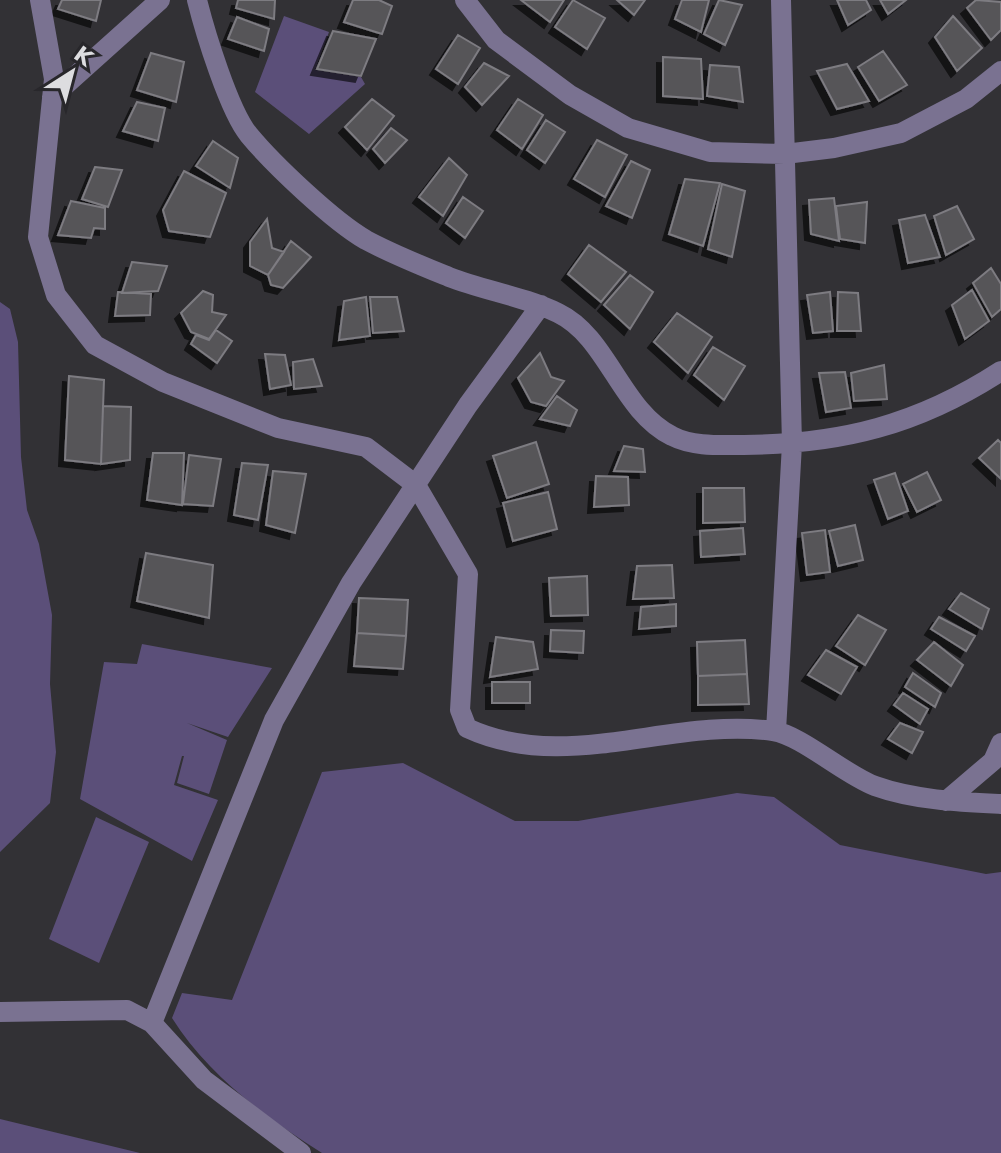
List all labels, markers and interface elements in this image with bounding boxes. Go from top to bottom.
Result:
north arrow [32,32,112,112]
text: K [69,41,98,72]

